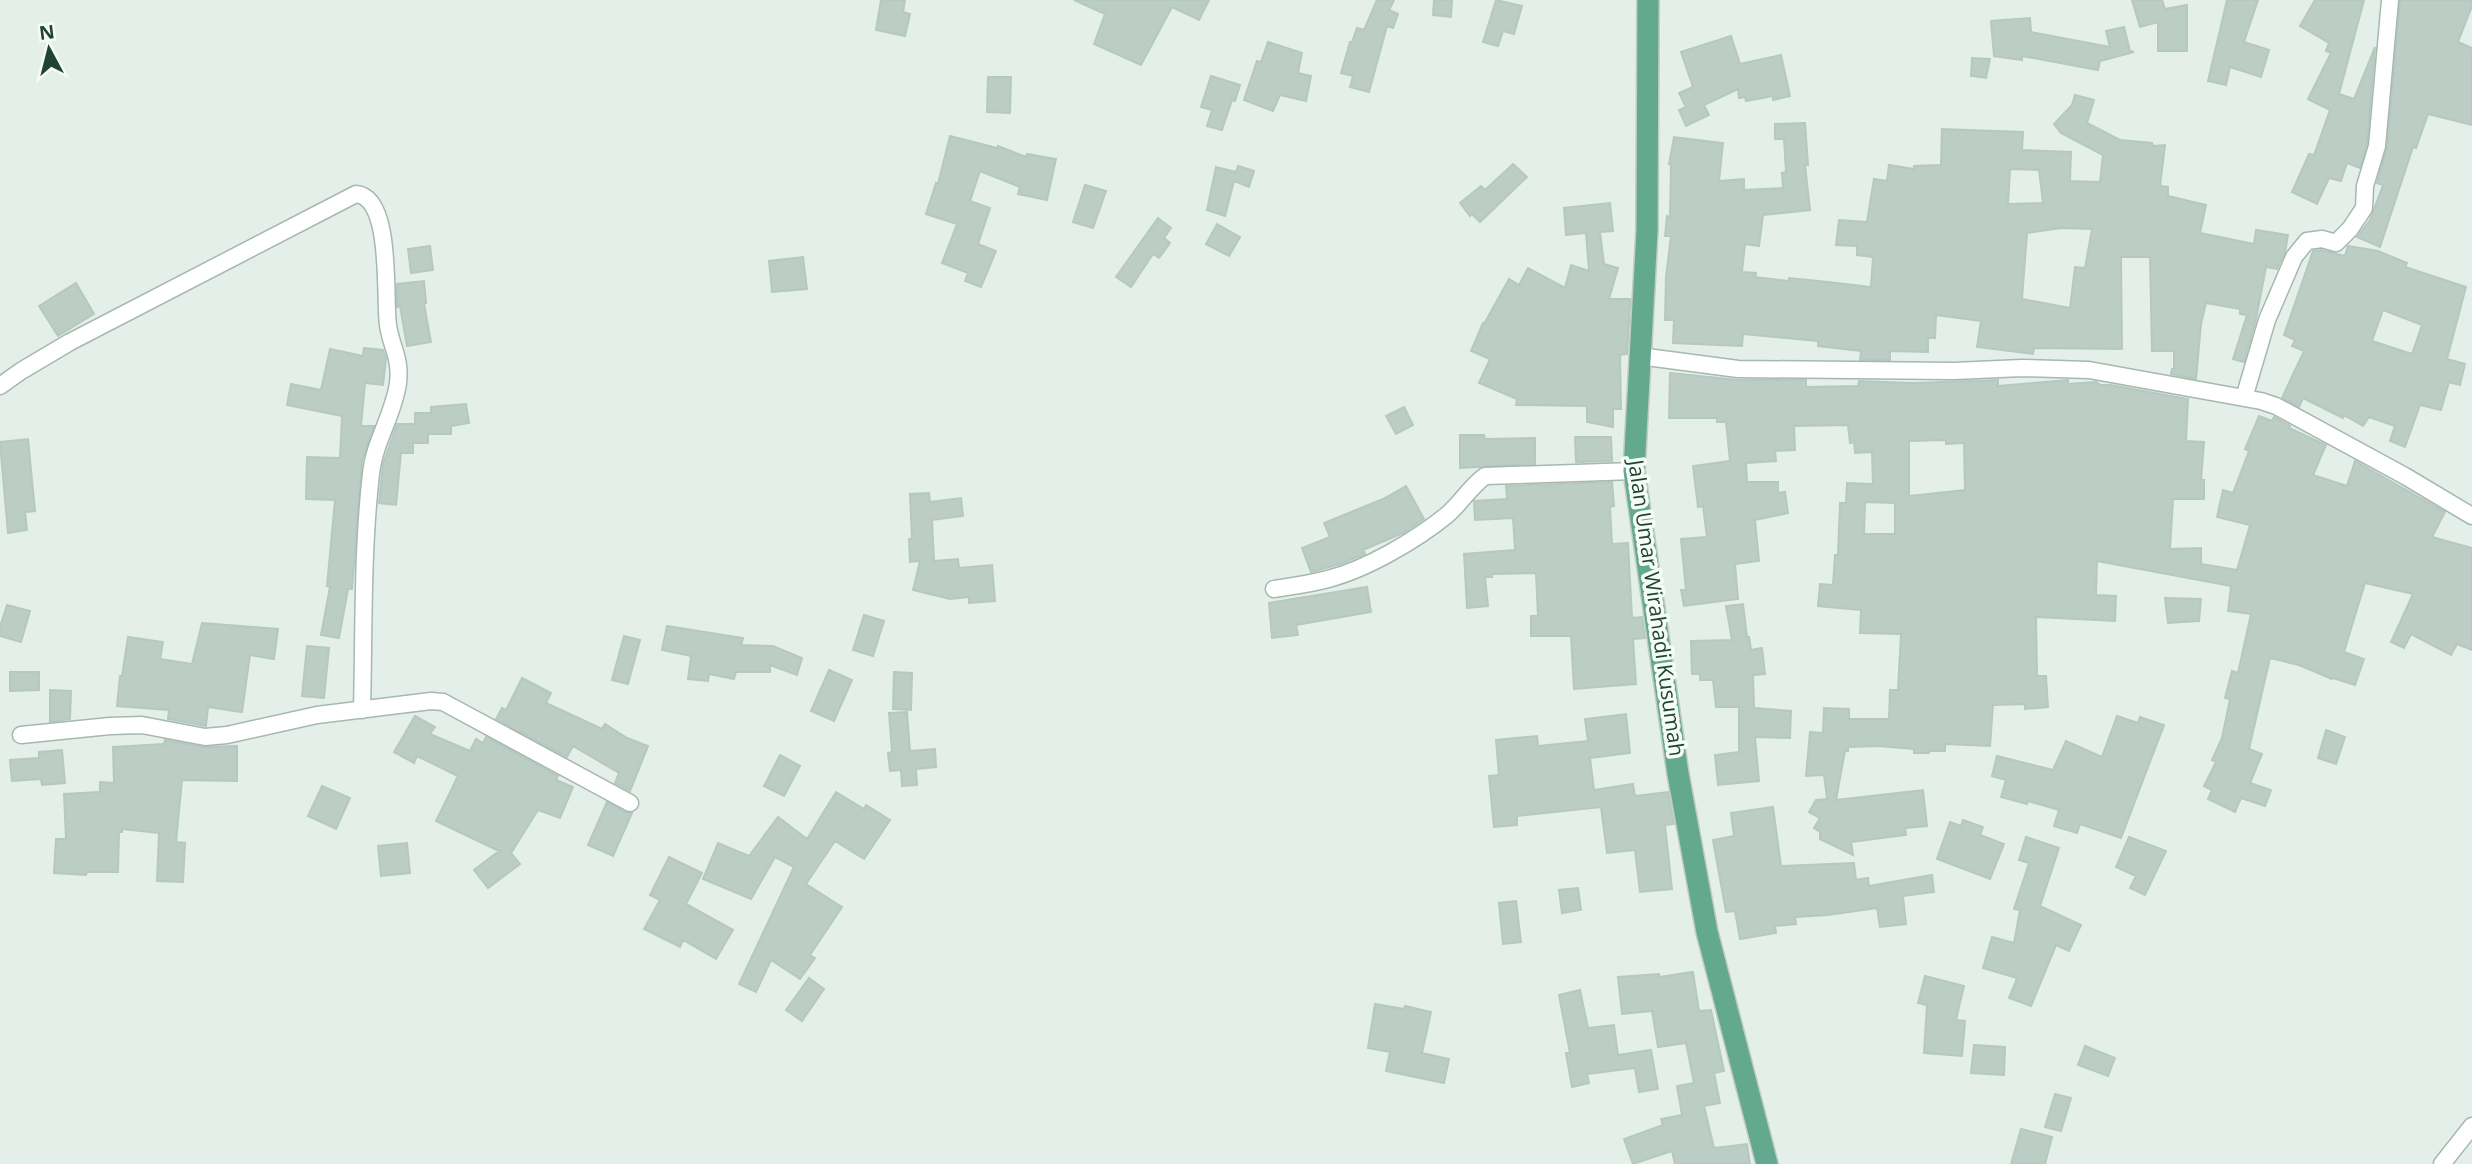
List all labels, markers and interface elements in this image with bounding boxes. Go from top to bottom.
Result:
north arrow [14,14,84,84]
text: N [38,18,56,46]
street label: Jalan Umar Wirahadi Kusumah [1622,456,1692,758]

